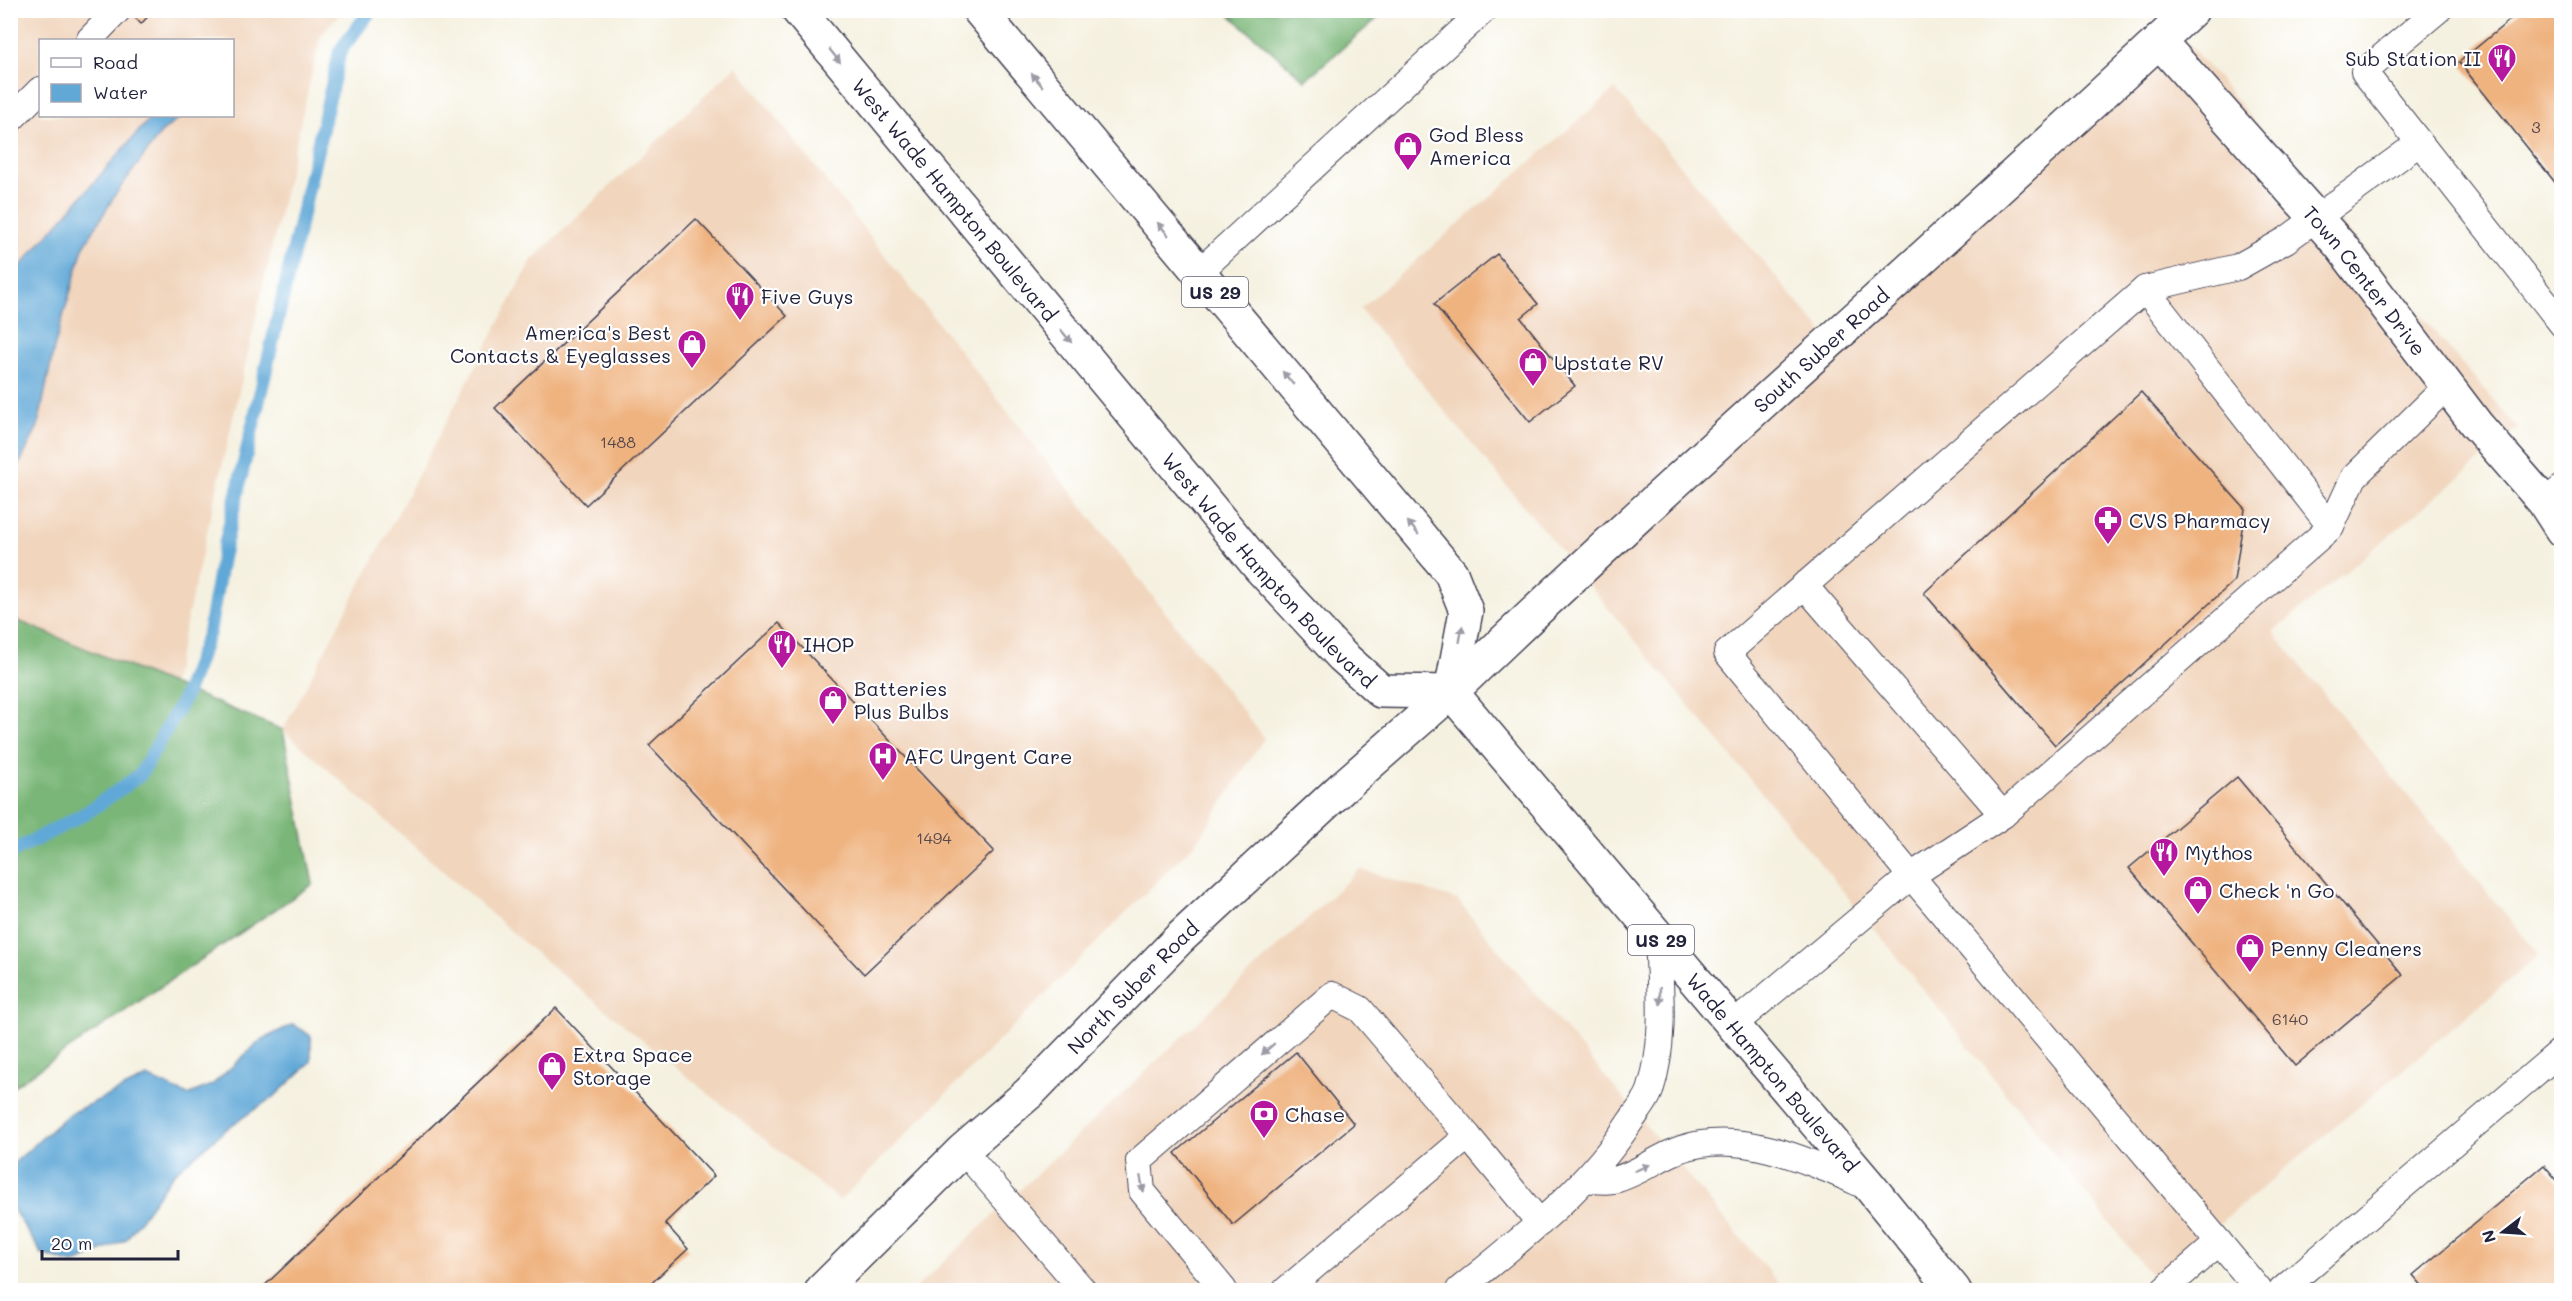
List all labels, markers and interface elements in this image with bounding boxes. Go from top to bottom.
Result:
legend [39,39,234,117]
restaurant icon: Sub Station II [2486,42,2518,84]
place label: Sub Station II [2345,45,2481,71]
one-way arrow [828,48,841,64]
text: Road [93,50,138,74]
one-way arrow [1031,72,1044,88]
street label: West Wade Hampton Boulevard [847,73,1063,326]
text: Water [93,80,148,104]
house number: 3 [2531,116,2541,137]
place label: God Bless America [1429,121,1524,170]
shop icon: God Bless America [1392,130,1424,172]
street label: Town Center Drive [2298,200,2432,361]
one-way arrow [1156,221,1169,237]
road number: US 29 [1182,277,1248,307]
restaurant icon: Five Guys [724,280,756,322]
street label: South Suber Road [1748,282,1894,418]
place label: Five Guys [761,283,854,309]
place label: America's Best Contacts & Eyeglasses [450,319,671,368]
shop icon: America's Best Contacts & Eyeglasses [676,328,708,370]
one-way arrow [1059,328,1072,343]
shop icon: Upstate RV [1517,346,1549,388]
place label: Upstate RV [1554,349,1664,375]
one-way arrow [1282,371,1295,386]
house number: 1488 [600,431,636,452]
street label: West Wade Hampton Boulevard [1157,447,1381,693]
pharmacy icon: CVS Pharmacy [2092,504,2124,546]
place label: CVS Pharmacy [2129,507,2270,533]
one-way arrow [1407,521,1420,536]
one-way arrow [1457,624,1466,643]
restaurant icon: IHOP [766,628,798,670]
place label: IHOP [803,631,854,657]
place label: Batteries Plus Bulbs [854,675,949,724]
shop icon: Batteries Plus Bulbs [817,684,849,726]
hospital icon: AFC Urgent Care [867,740,899,782]
place label: AFC Urgent Care [904,743,1073,769]
house number: 1494 [916,827,952,848]
restaurant icon: Mythos [2148,836,2180,878]
place label: Mythos [2185,839,2253,865]
shop icon: Check 'n Go [2182,874,2214,916]
place label: Check 'n Go [2219,877,2334,903]
street label: North Suber Road [1061,915,1204,1059]
road number: US 29 [1628,925,1694,955]
shop icon: Penny Cleaners [2234,932,2266,974]
place label: Penny Cleaners [2271,935,2422,961]
street label: Wade Hampton Boulevard [1681,967,1865,1177]
one-way arrow [1655,986,1664,1005]
house number: 6140 [2272,1008,2308,1029]
place label: Extra Space Storage [573,1041,693,1090]
one-way arrow [1260,1042,1276,1055]
shop icon: Extra Space Storage [536,1050,568,1092]
bank icon: Chase [1248,1098,1280,1140]
place label: Chase [1285,1101,1345,1127]
one-way arrow [1634,1163,1652,1173]
one-way arrow [1138,1175,1147,1194]
north arrow [2473,1202,2533,1262]
scale bar [42,1223,178,1261]
text: N [2476,1228,2500,1245]
text: 20 m [51,1231,92,1255]

